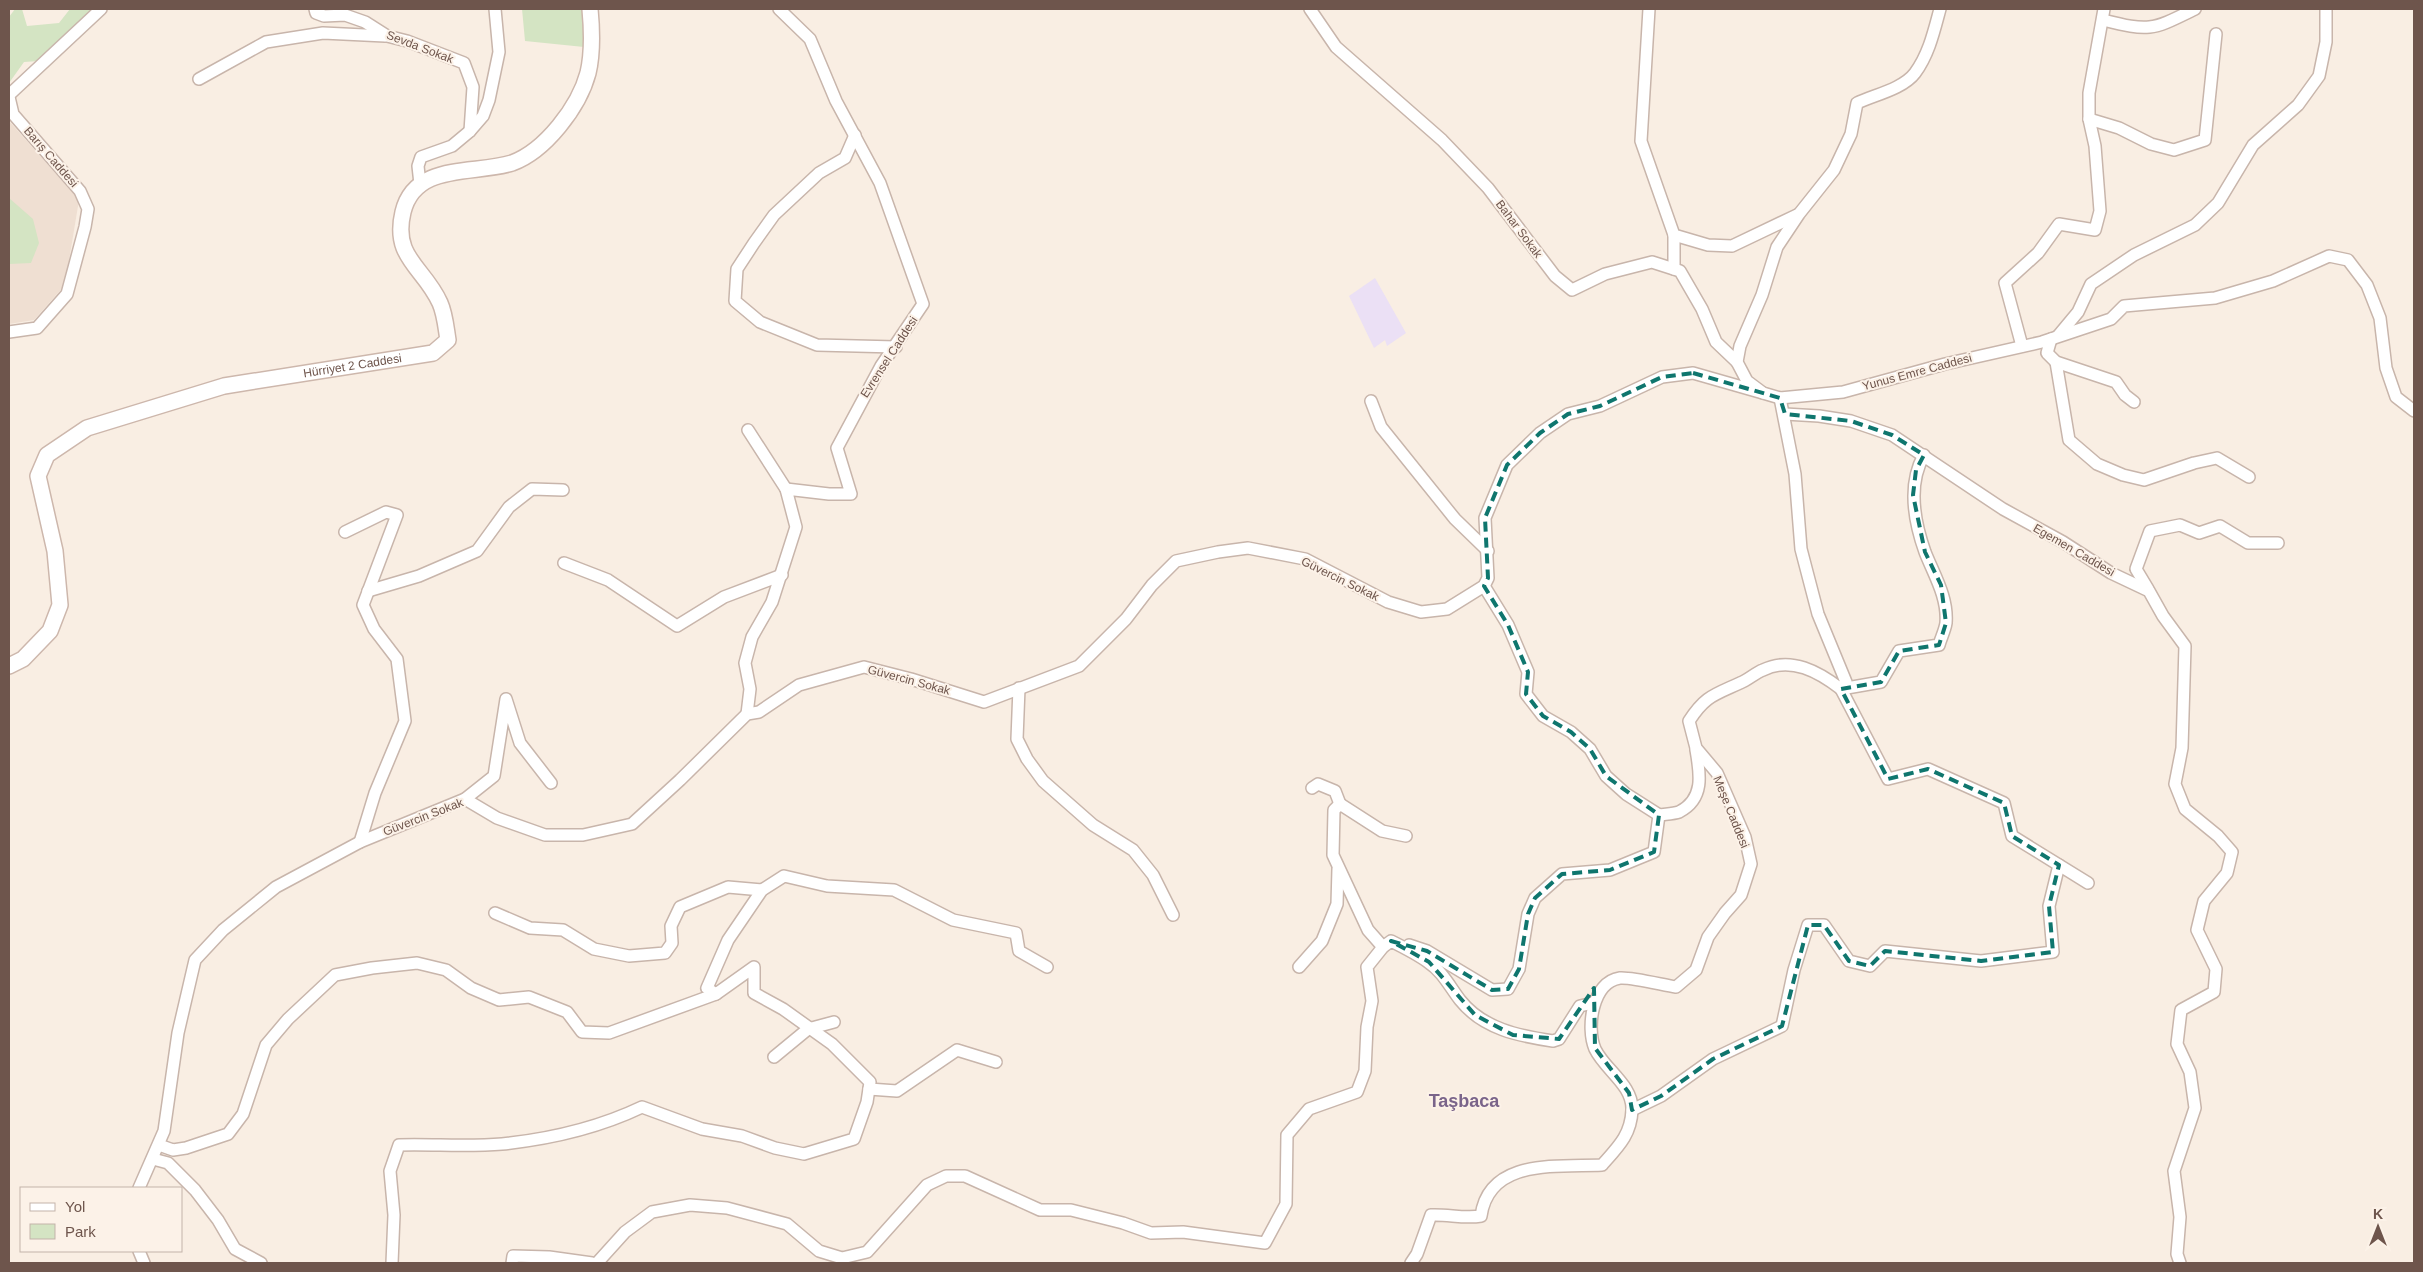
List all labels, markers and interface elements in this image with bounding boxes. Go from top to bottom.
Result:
street label: Sevda Sokak [384,28,456,67]
street label: Barış Caddesi [21,124,81,190]
street label: Bahar Sokak [1493,197,1546,261]
street label: Evrensel Caddesi [858,314,920,400]
street label: Hürriyet 2 Caddesi [302,351,403,380]
street label: Yunus Emre Caddesi [1861,351,1973,393]
street label: Egemen Caddesi [2031,521,2117,579]
street label: Güvercin Sokak [1299,554,1382,604]
street label: Güvercin Sokak [866,662,953,698]
street label: Meşe Caddesi [1710,774,1752,850]
street label: Güvercin Sokak [381,795,466,839]
district label: Taşbaca [1429,1091,1500,1111]
legend [20,1187,182,1252]
text: Yol [65,1198,85,1215]
north arrow [2353,1202,2403,1252]
text: K [2373,1206,2383,1222]
text: Park [65,1223,96,1240]

